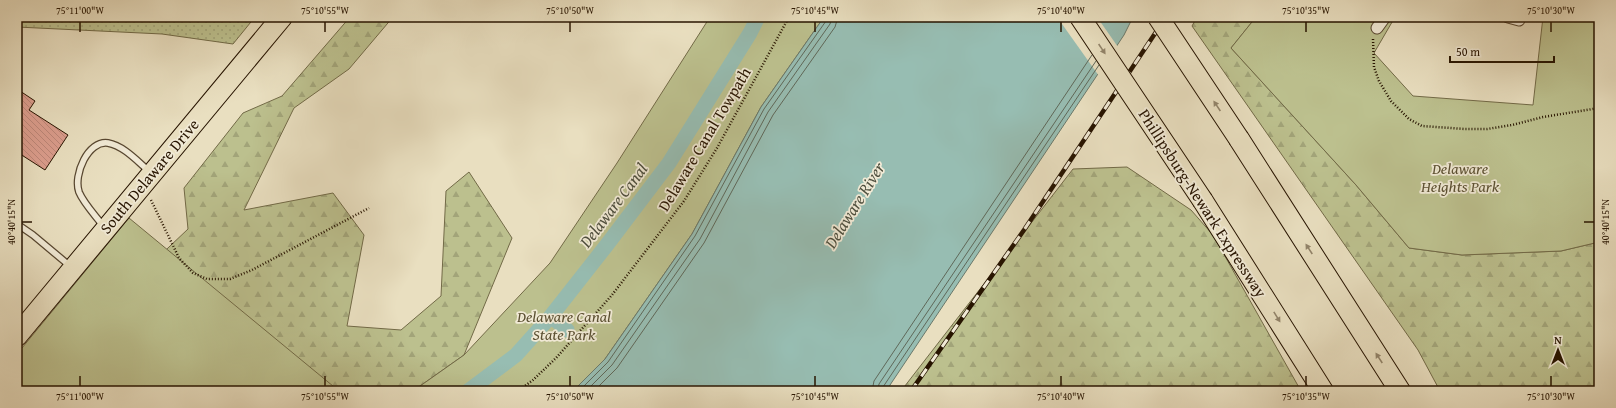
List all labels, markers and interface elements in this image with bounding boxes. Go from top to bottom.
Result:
text: 75°11'00"W [56,3,104,18]
text: 75°10'55"W [301,3,349,18]
text: 75°10'50"W [546,3,594,18]
text: 75°10'45"W [791,3,839,18]
text: 75°10'40"W [1037,3,1085,18]
text: 75°10'35"W [1282,3,1330,18]
text: 75°10'30"W [1527,3,1575,18]
scale bar [1450,38,1554,64]
text: 50 m [1456,43,1480,60]
one-way arrow [1098,44,1106,55]
street label: Delaware Canal Towpath [651,62,757,216]
one-way arrow [1213,101,1221,111]
street label: Phillipsburg-Newark Expressway [1133,104,1273,302]
street label: South Delaware Drive [94,113,204,239]
park label: Delaware Heights Park [1420,156,1500,198]
water label: Delaware River [817,157,891,254]
water label: Delaware Canal [572,158,653,253]
text: 40°40'15"N [4,199,19,245]
text: 40°40'15"N [1598,199,1613,245]
one-way arrow [1305,243,1313,254]
park label: Delaware Canal State Park [516,304,611,346]
one-way arrow [1273,311,1280,323]
north arrow [1538,330,1578,370]
text: N [1554,332,1562,348]
one-way arrow [1375,353,1383,363]
text: 75°11'00"W [56,389,104,404]
text: 75°10'55"W [301,389,349,404]
text: 75°10'50"W [546,389,594,404]
text: 75°10'45"W [791,389,839,404]
text: 75°10'40"W [1037,389,1085,404]
text: 75°10'35"W [1282,389,1330,404]
text: 75°10'30"W [1527,389,1575,404]

